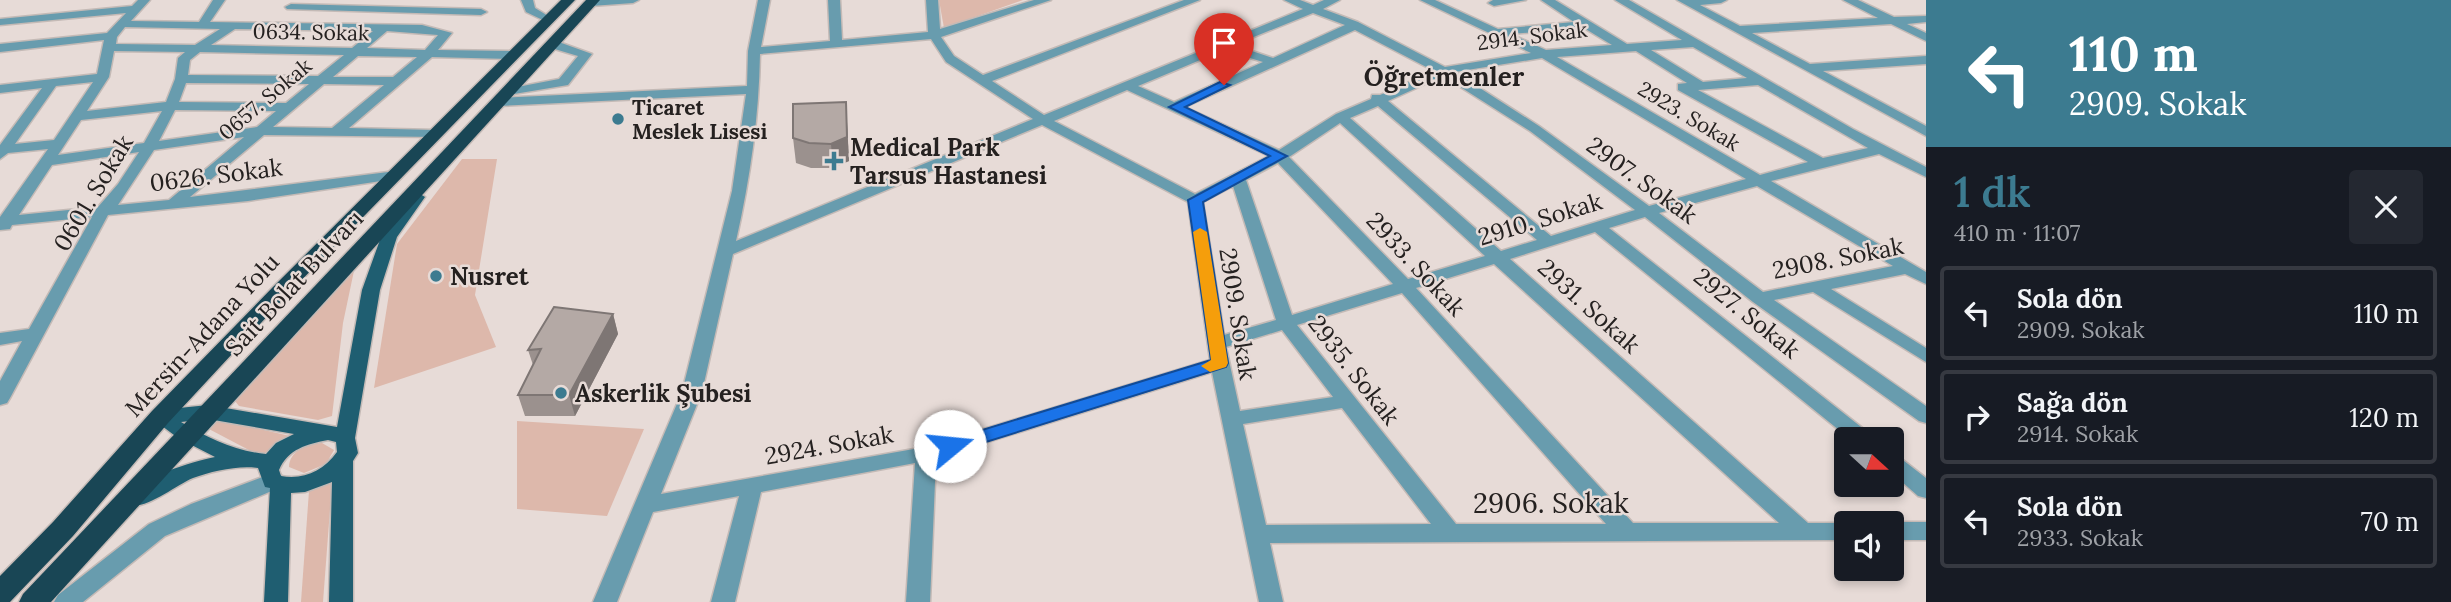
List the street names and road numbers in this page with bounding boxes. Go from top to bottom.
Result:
street label: 2914. Sokak [1475,16,1589,56]
street label: 0634. Sokak [253,17,370,47]
street label: 0657. Sokak [213,52,318,146]
street label: 2923. Sokak [1633,75,1746,157]
street label: 0601. Sokak [46,129,140,257]
street label: 2907. Sokak [1581,129,1703,231]
street label: 0626. Sokak [148,151,284,199]
street label: 2910. Sokak [1474,185,1606,253]
street label: Sait Bolat Bulvarı [218,203,370,363]
street label: 2933. Sokak [1360,205,1472,323]
street label: 2908. Sokak [1770,230,1906,286]
street label: 2909. Sokak [1212,246,1264,382]
street label: Mersin-Adana Yolu [118,247,286,423]
street label: 2931. Sokak [1531,252,1647,360]
street label: 2927. Sokak [1688,261,1806,365]
street label: 2935. Sokak [1301,309,1407,431]
street label: 2924. Sokak [762,418,896,472]
street label: 2906. Sokak [1473,485,1629,521]

